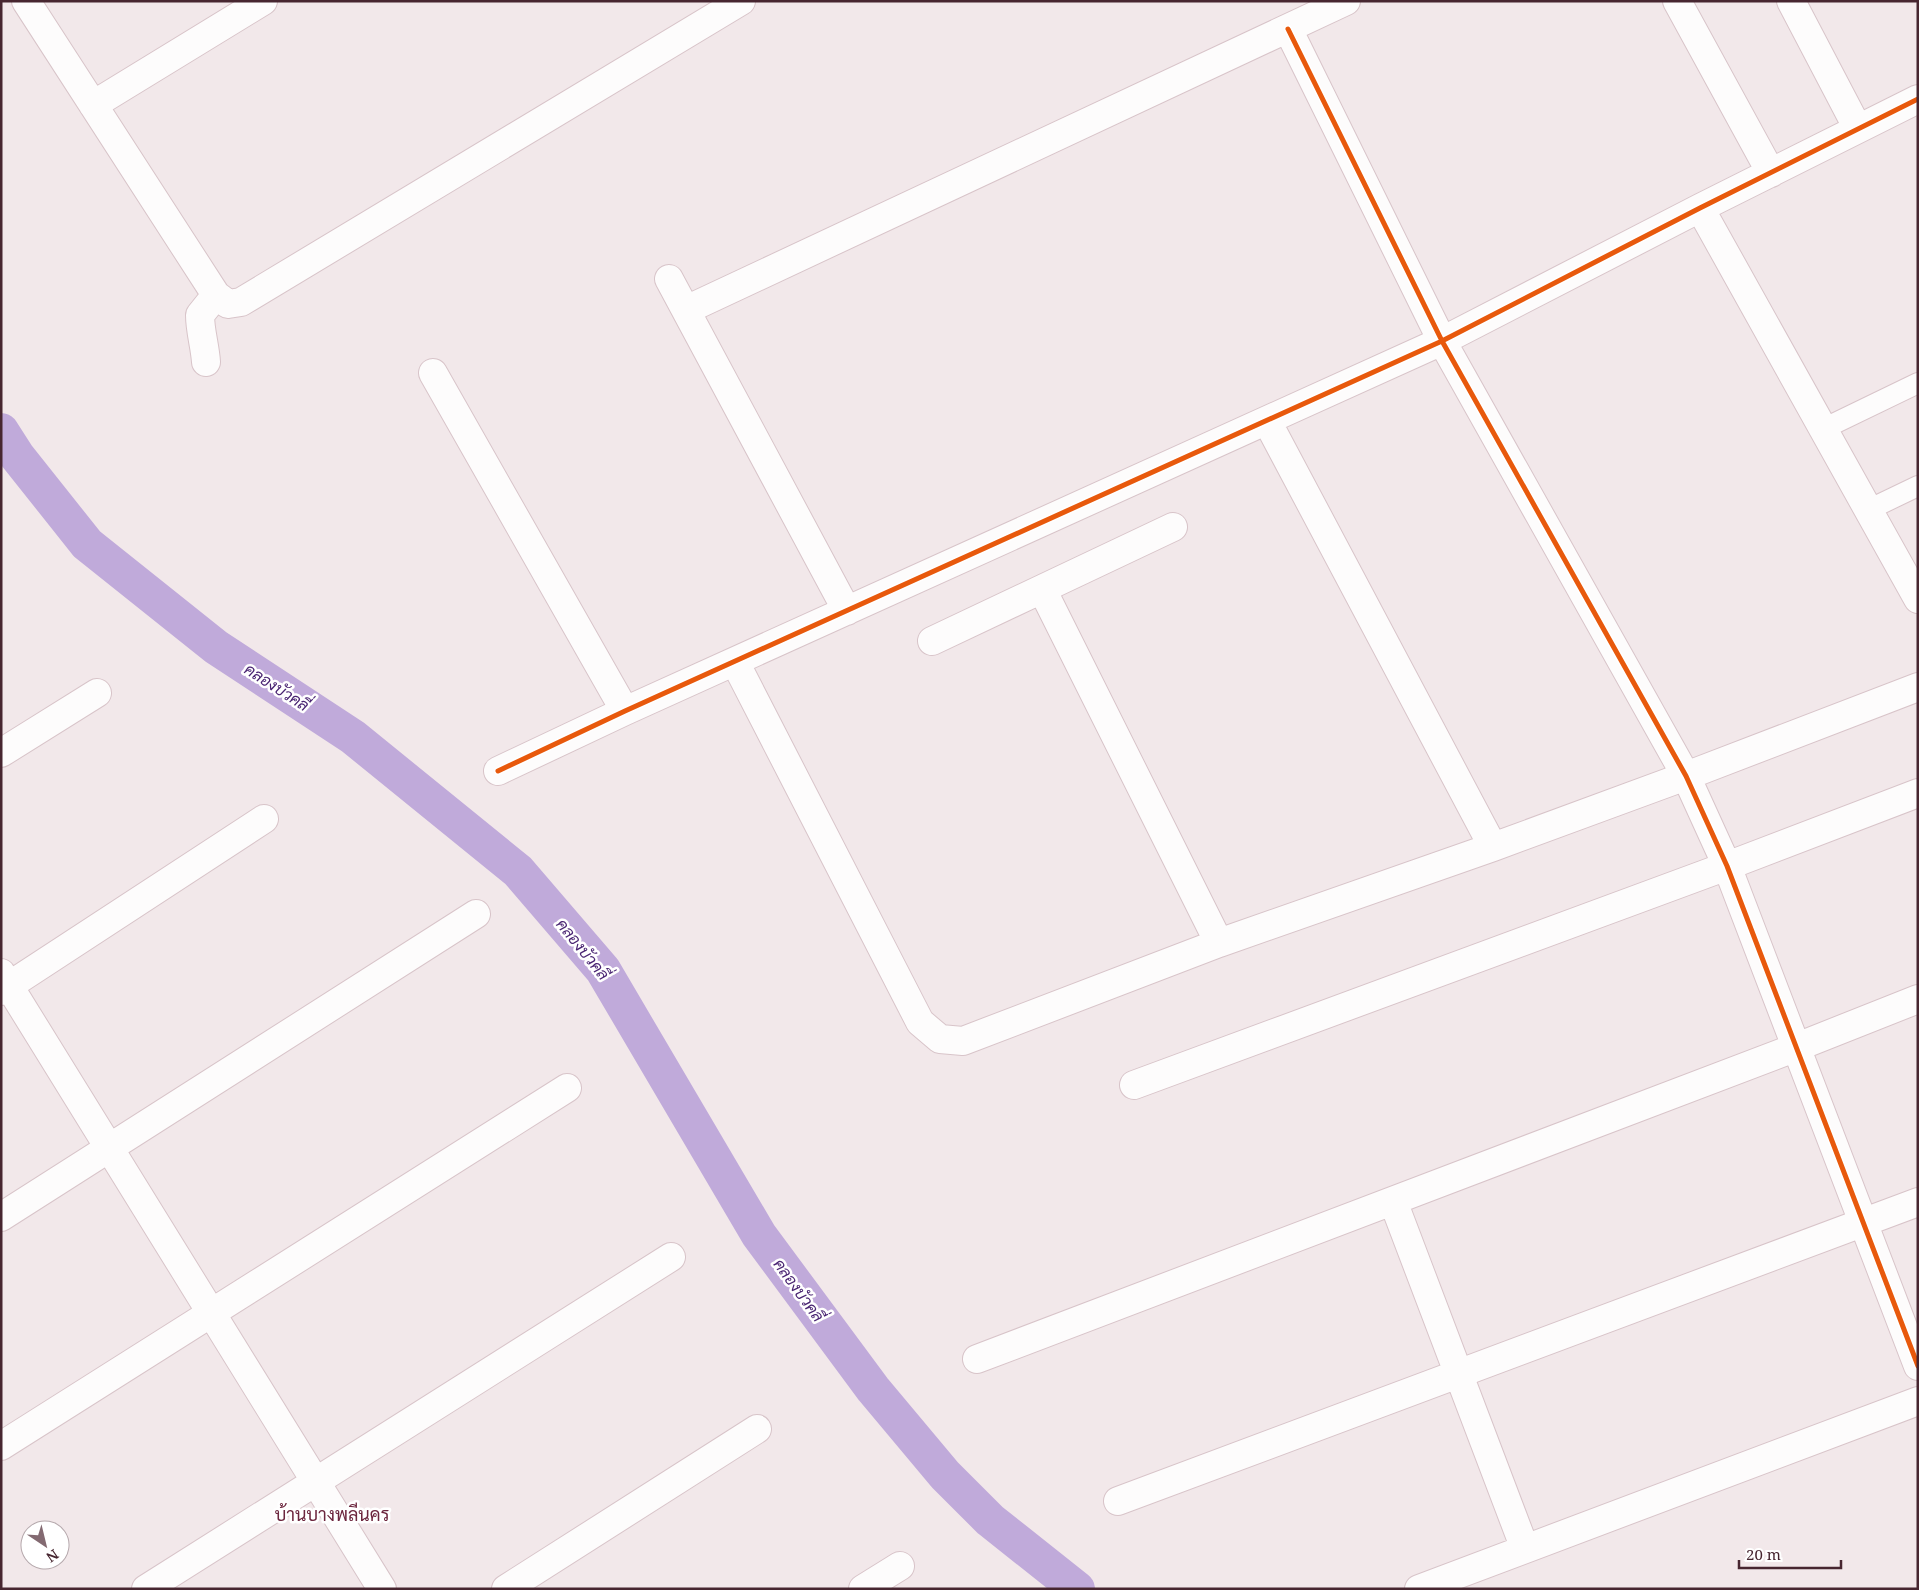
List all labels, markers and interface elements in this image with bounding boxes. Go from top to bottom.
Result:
water label: คลองบัวคลี่ [240,655,317,717]
water label: คลองบัวคลี่ [551,912,618,986]
water label: คลองบัวคลี่ [769,1252,833,1327]
district label: บ้านบางพลีนคร [275,1502,390,1526]
north arrow [20,1520,70,1570]
scale bar [1739,1538,1842,1570]
text: 20 m [1746,1544,1781,1564]
text: N [43,1545,63,1567]

